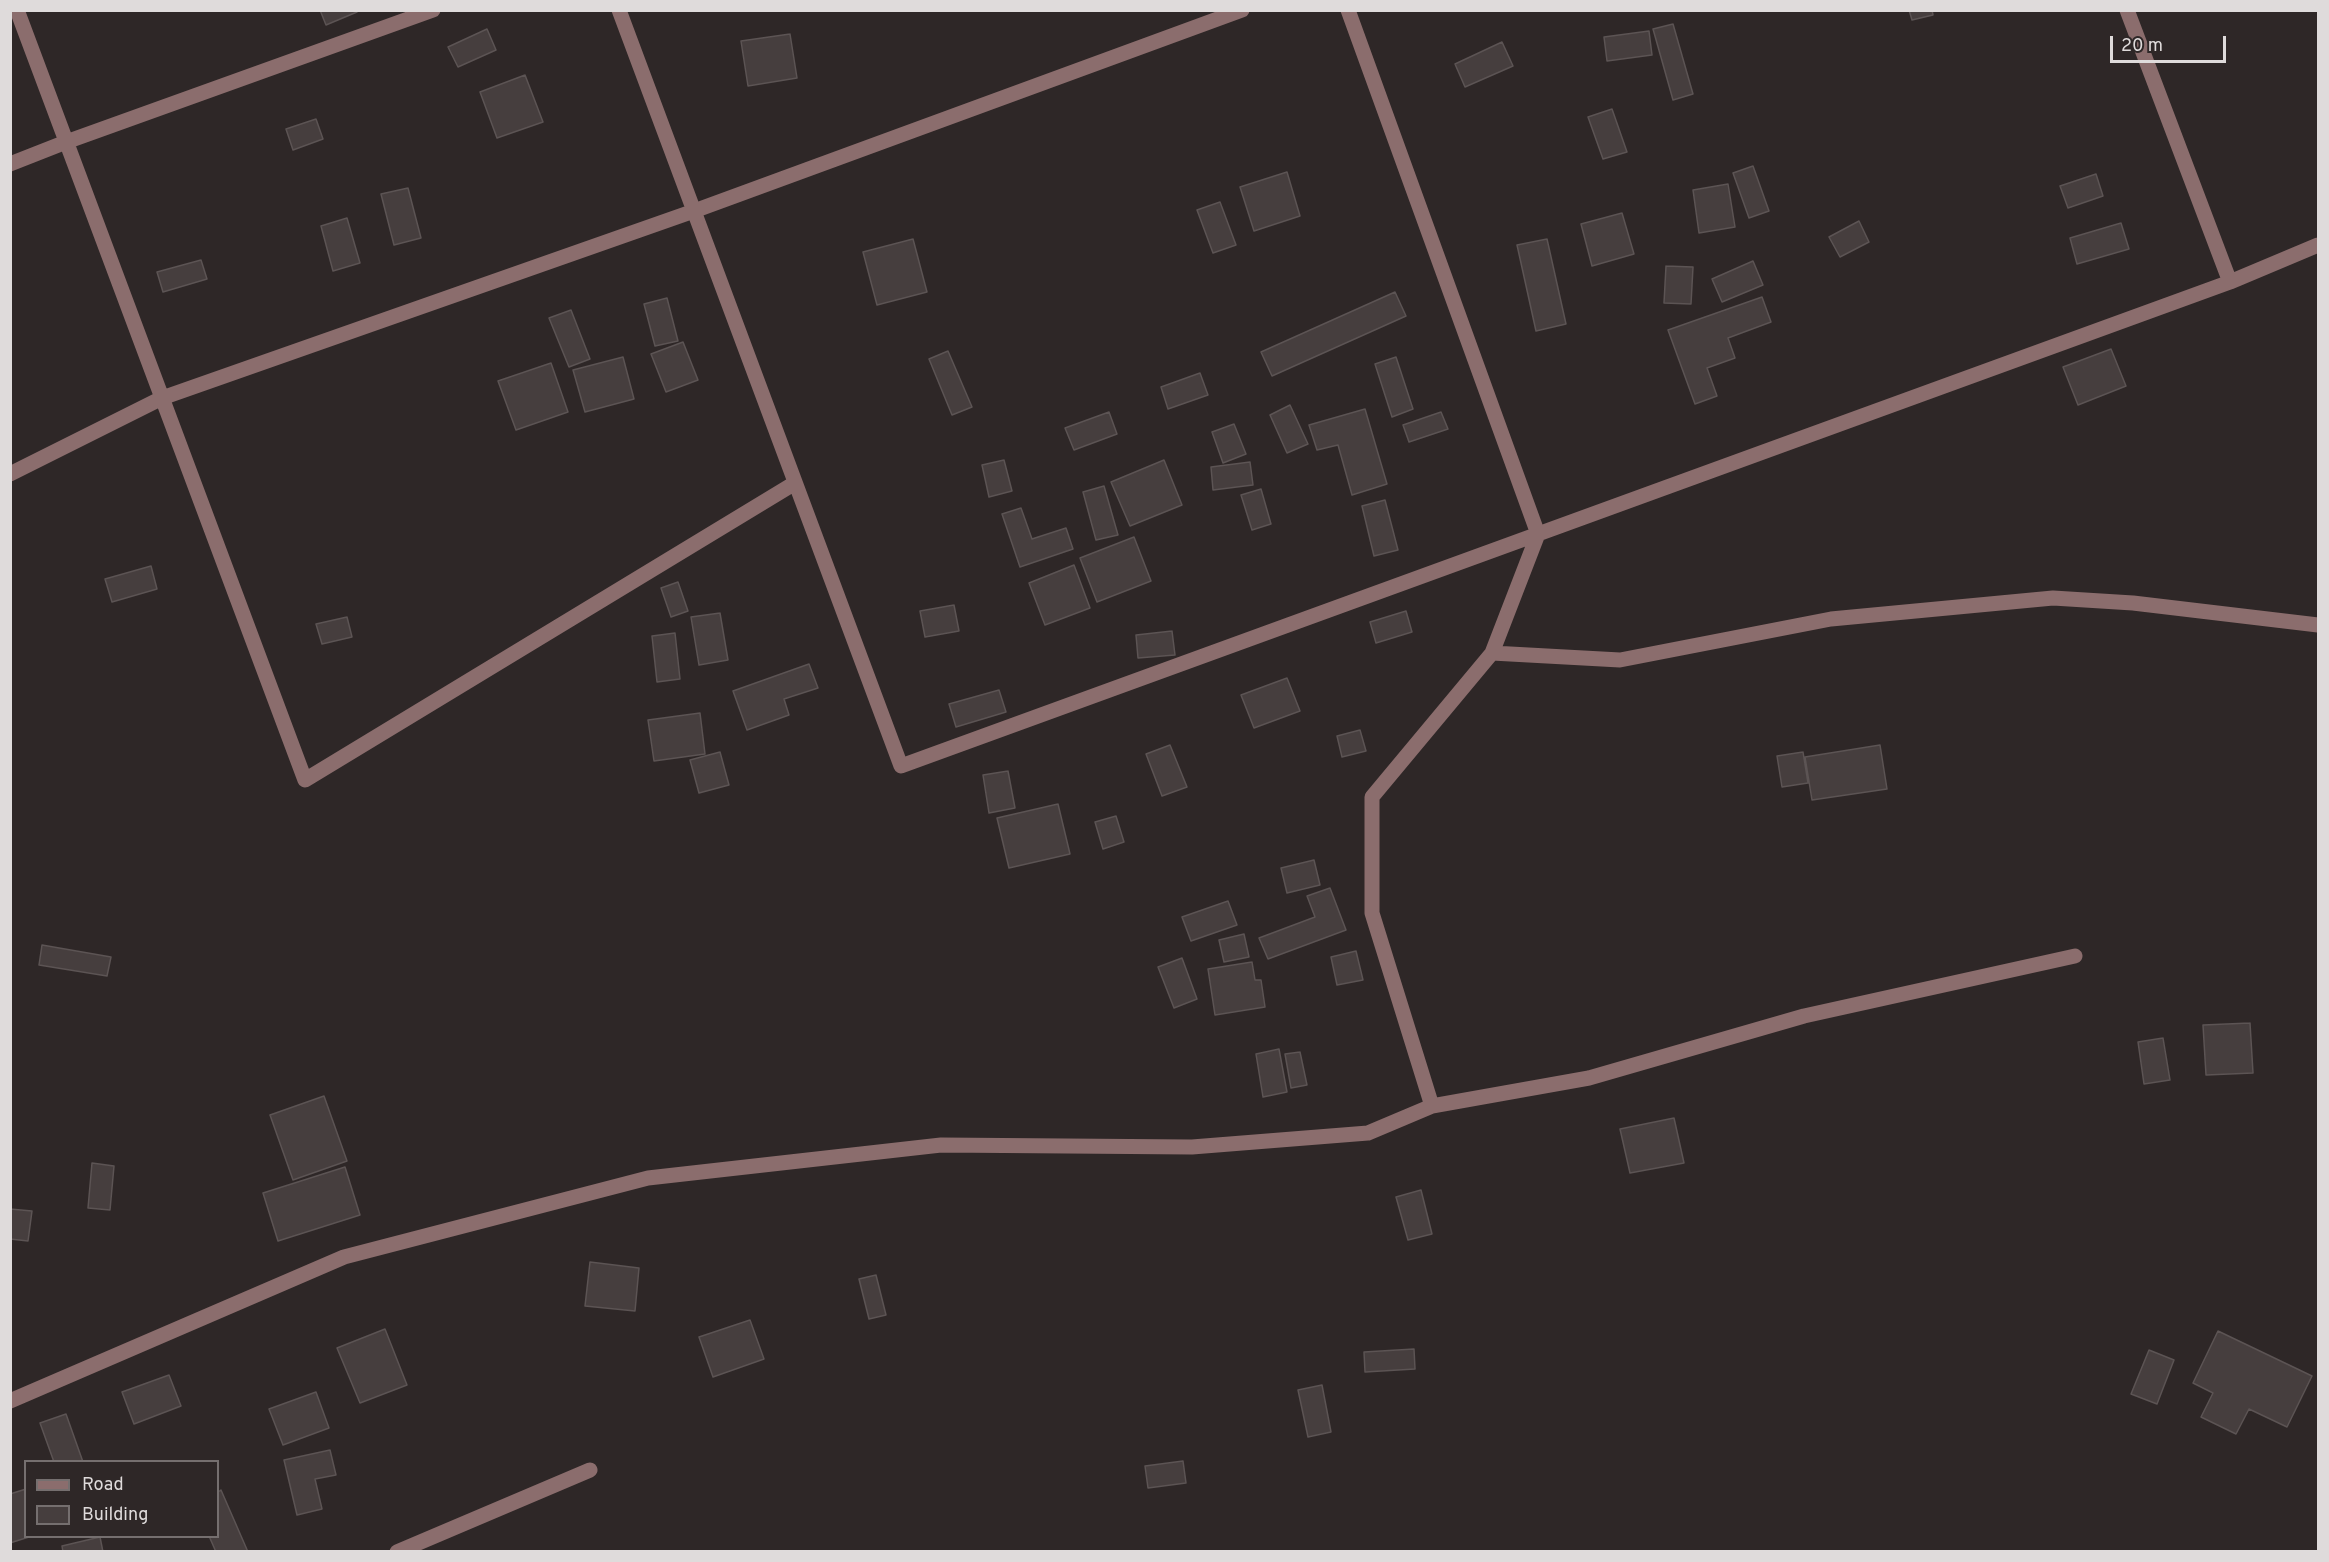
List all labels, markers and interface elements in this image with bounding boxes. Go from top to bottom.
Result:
scale bar [2113,24,2228,62]
text: 20 m [2121,35,2163,58]
legend [24,1460,219,1538]
text: Road [82,1474,124,1497]
text: Building [82,1504,148,1527]

